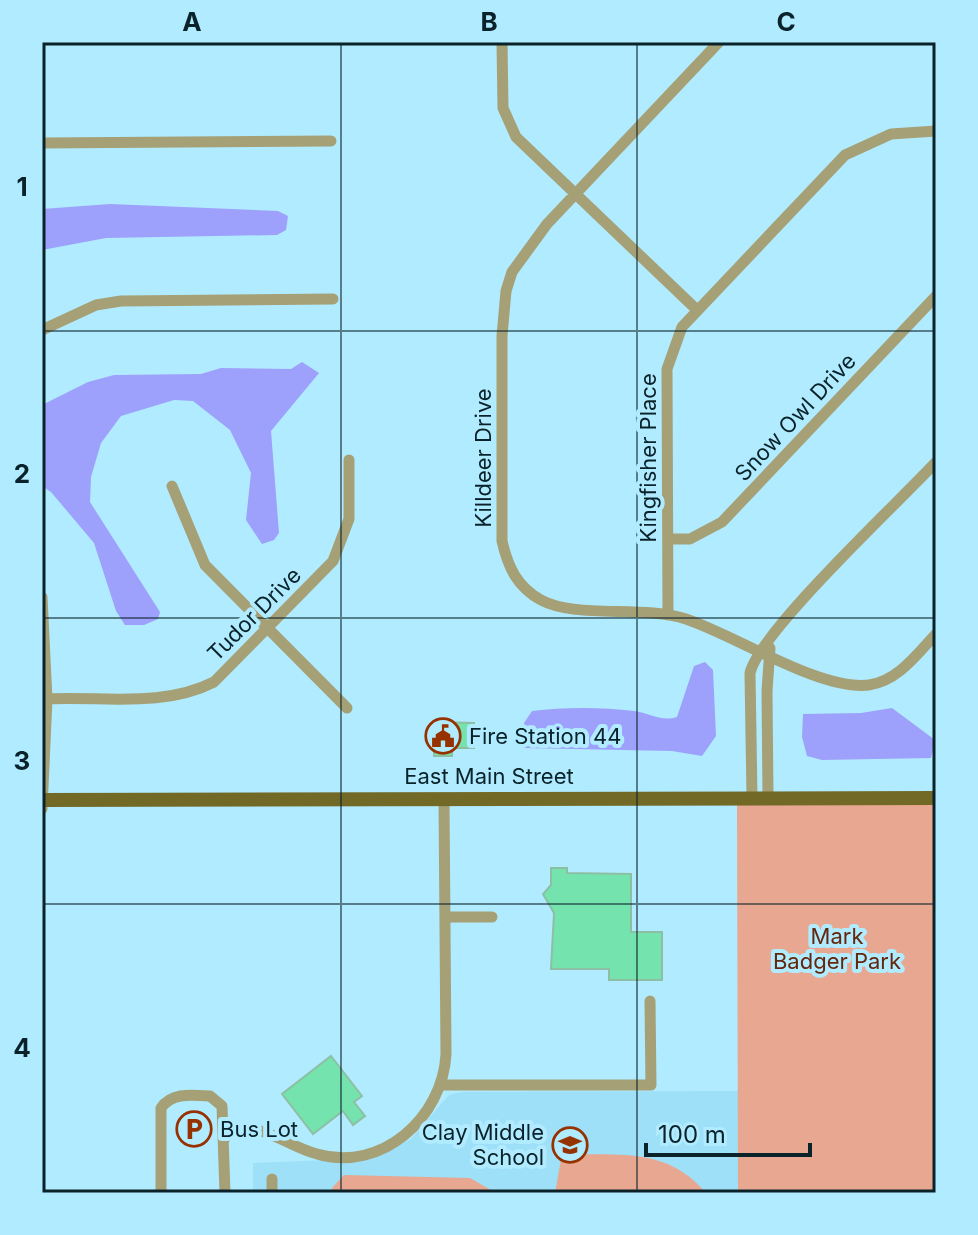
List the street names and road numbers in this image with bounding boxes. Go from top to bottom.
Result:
street label: Snow Owl Drive [729,348,861,486]
street label: Kingfisher Place [635,373,661,543]
street label: Killdeer Drive [470,388,496,528]
street label: Tudor Drive [202,562,306,666]
street label: East Main Street [404,763,574,789]

